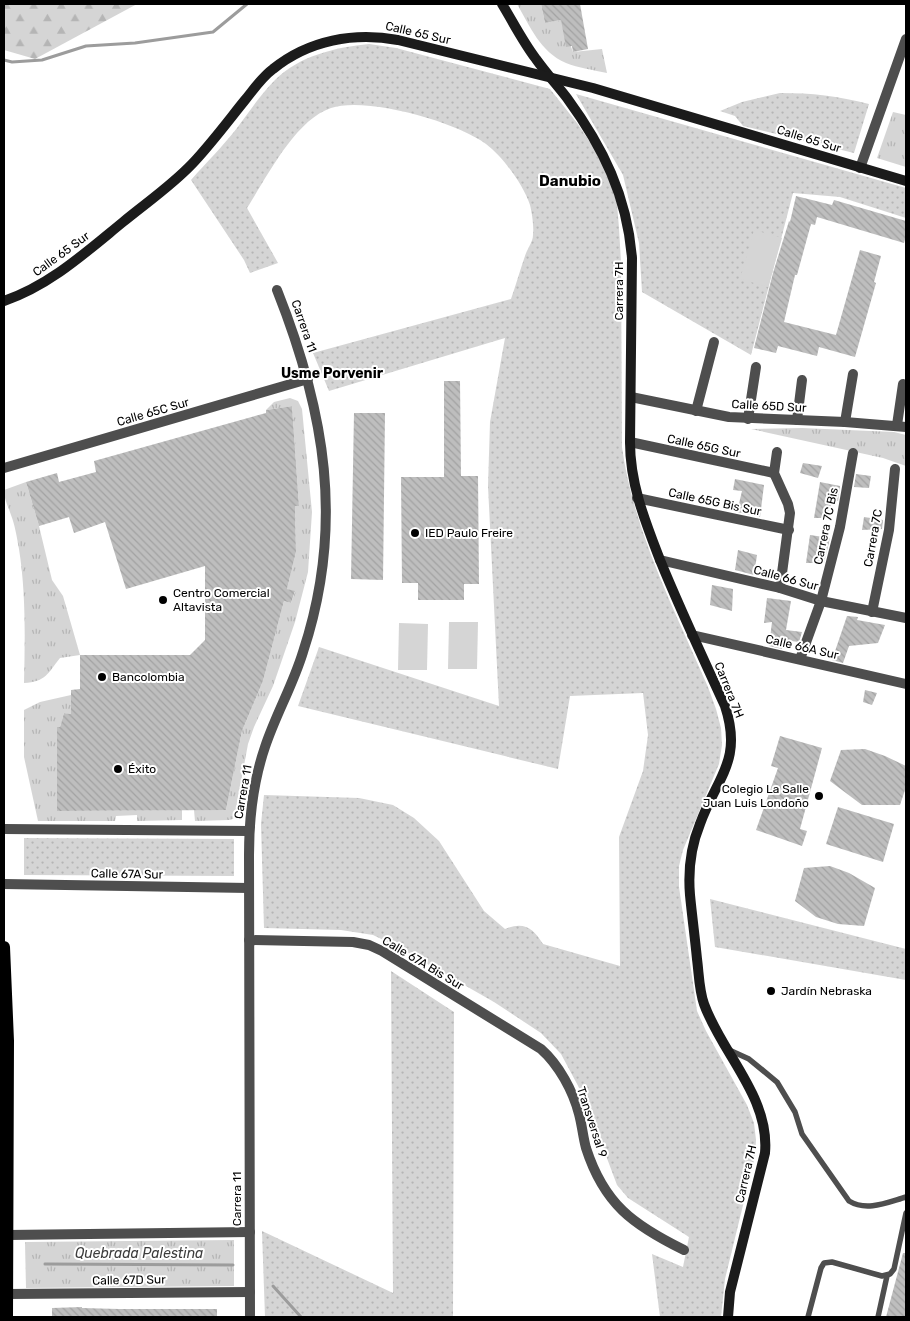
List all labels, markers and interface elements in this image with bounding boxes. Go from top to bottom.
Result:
street label: Calle 65 Sur [384,19,452,47]
street label: Calle 65 Sur [775,123,843,156]
district label: Danubio [539,172,601,190]
street label: Calle 65 Sur [30,228,92,279]
street label: Carrera 7H [612,261,626,321]
street label: Carrera 11 [288,298,320,354]
district label: Usme Porvenir [281,365,384,382]
street label: Calle 65C Sur [115,395,191,429]
street label: Calle 65D Sur [731,397,807,415]
street label: Calle 65G Sur [666,431,742,461]
street label: Calle 65G Bis Sur [667,485,763,519]
street label: Carrera 7C Bis [811,486,841,566]
street label: Carrera 7C [861,508,885,568]
place label: IED Paulo Freire [425,526,513,540]
marker: IED Paulo Freire [409,527,421,539]
street label: Calle 66 Sur [752,563,820,594]
place label: Centro Comercial Altavista [173,586,270,614]
marker: Centro Comercial Altavista [157,594,169,606]
street label: Calle 66A Sur [764,632,840,662]
street label: Carrera 7H [711,660,747,720]
place label: Bancolombia [112,670,185,684]
marker: Bancolombia [96,671,108,683]
place label: Éxito [128,762,156,776]
marker: Éxito [112,763,124,775]
street label: Carrera 11 [231,764,255,820]
place label: Colegio La Salle Juan Luis Londoño [703,782,809,810]
marker: Colegio La Salle Juan Luis Londoño [813,790,825,802]
street label: Calle 67A Sur [91,866,164,882]
street label: Calle 67A Bis Sur [380,933,467,993]
place label: Jardín Nebraska [781,984,872,998]
marker: Jardín Nebraska [765,985,777,997]
street label: Transversal 9 [574,1085,610,1159]
street label: Carrera 7H [733,1144,759,1204]
street label: Carrera 11 [230,1172,244,1226]
water label: Quebrada Palestina [75,1245,203,1262]
street label: Calle 67D Sur [92,1272,166,1288]

